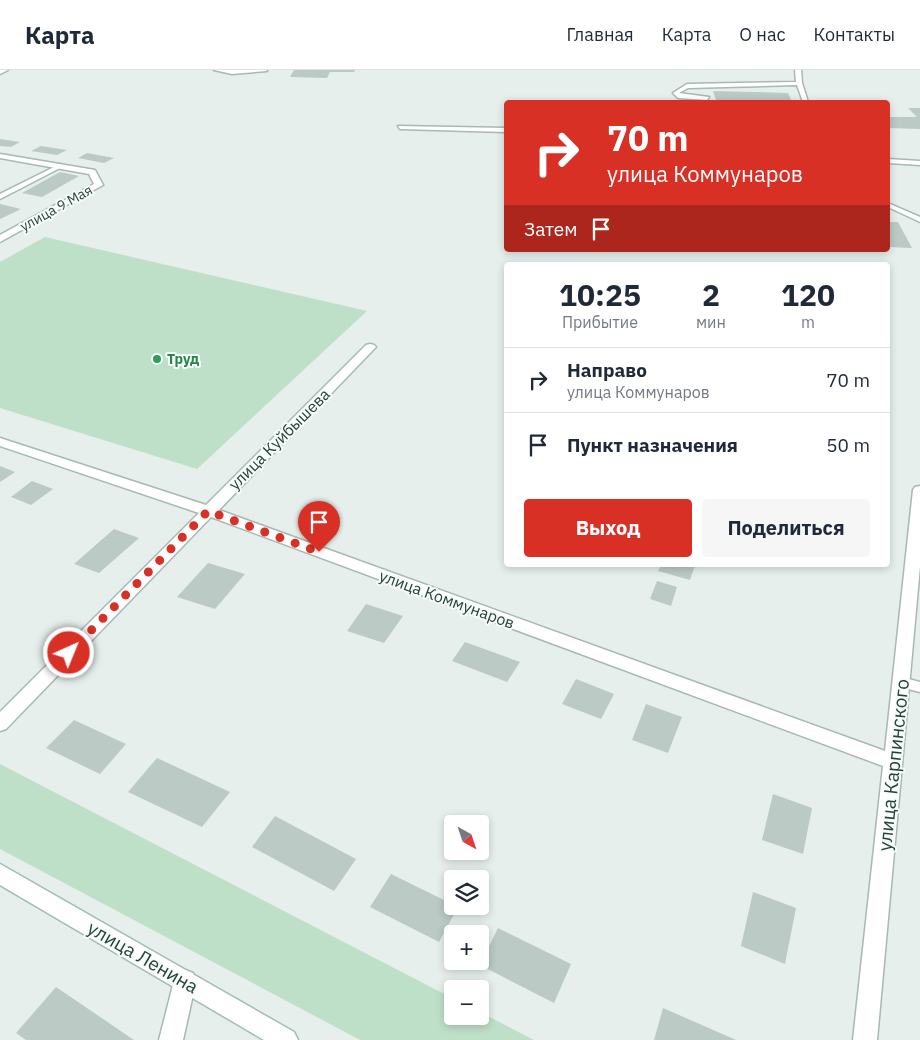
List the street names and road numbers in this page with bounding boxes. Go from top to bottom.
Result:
street label: улица 9 Мая [17,181,95,235]
street label: улица Куйбышева [224,384,334,494]
street label: улица Коммунаров [377,565,517,633]
street label: улица Карпинского [872,678,914,852]
street label: улица Ленина [83,916,203,998]

